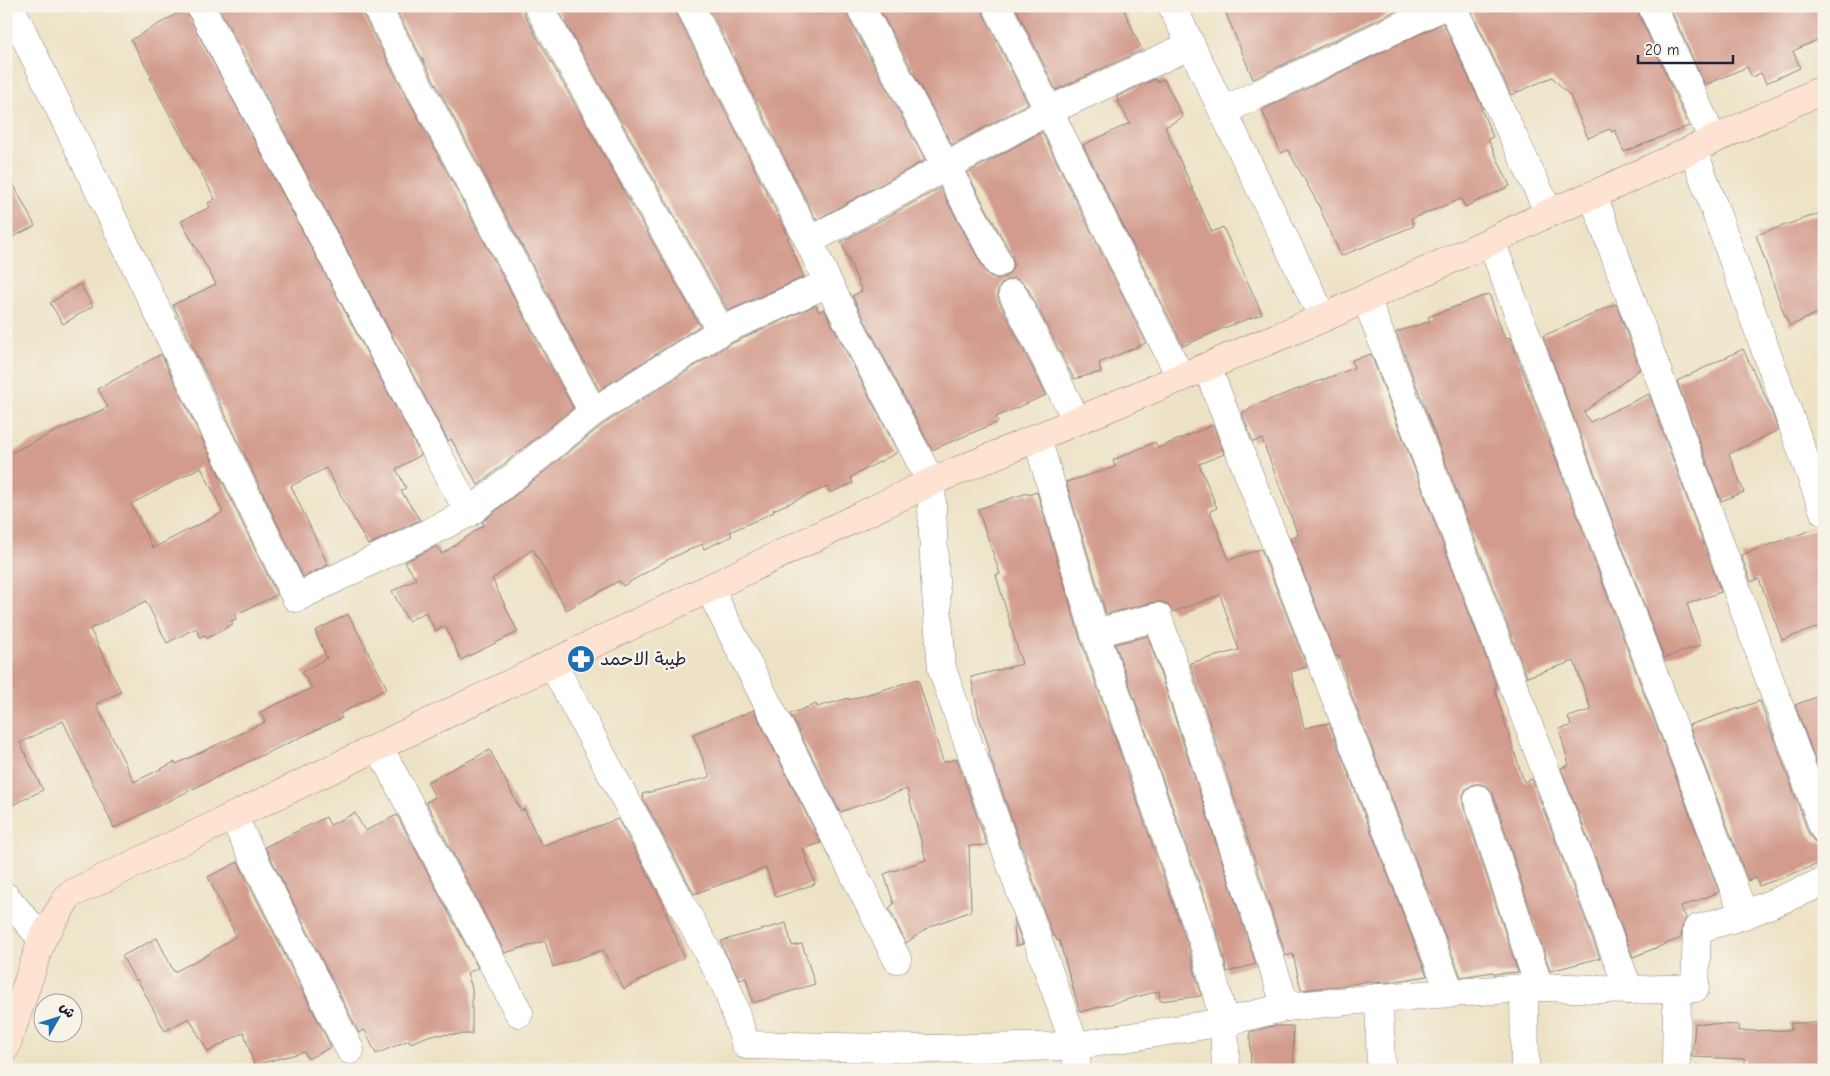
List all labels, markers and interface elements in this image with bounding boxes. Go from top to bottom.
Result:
scale bar [1638,32,1732,64]
text: 20 m [1645,41,1679,59]
pharmacy icon: طيبة الاحمد [566,644,596,674]
place label: طيبة الاحمد [600,649,687,670]
north arrow [32,994,82,1044]
text: ش [56,999,79,1021]

